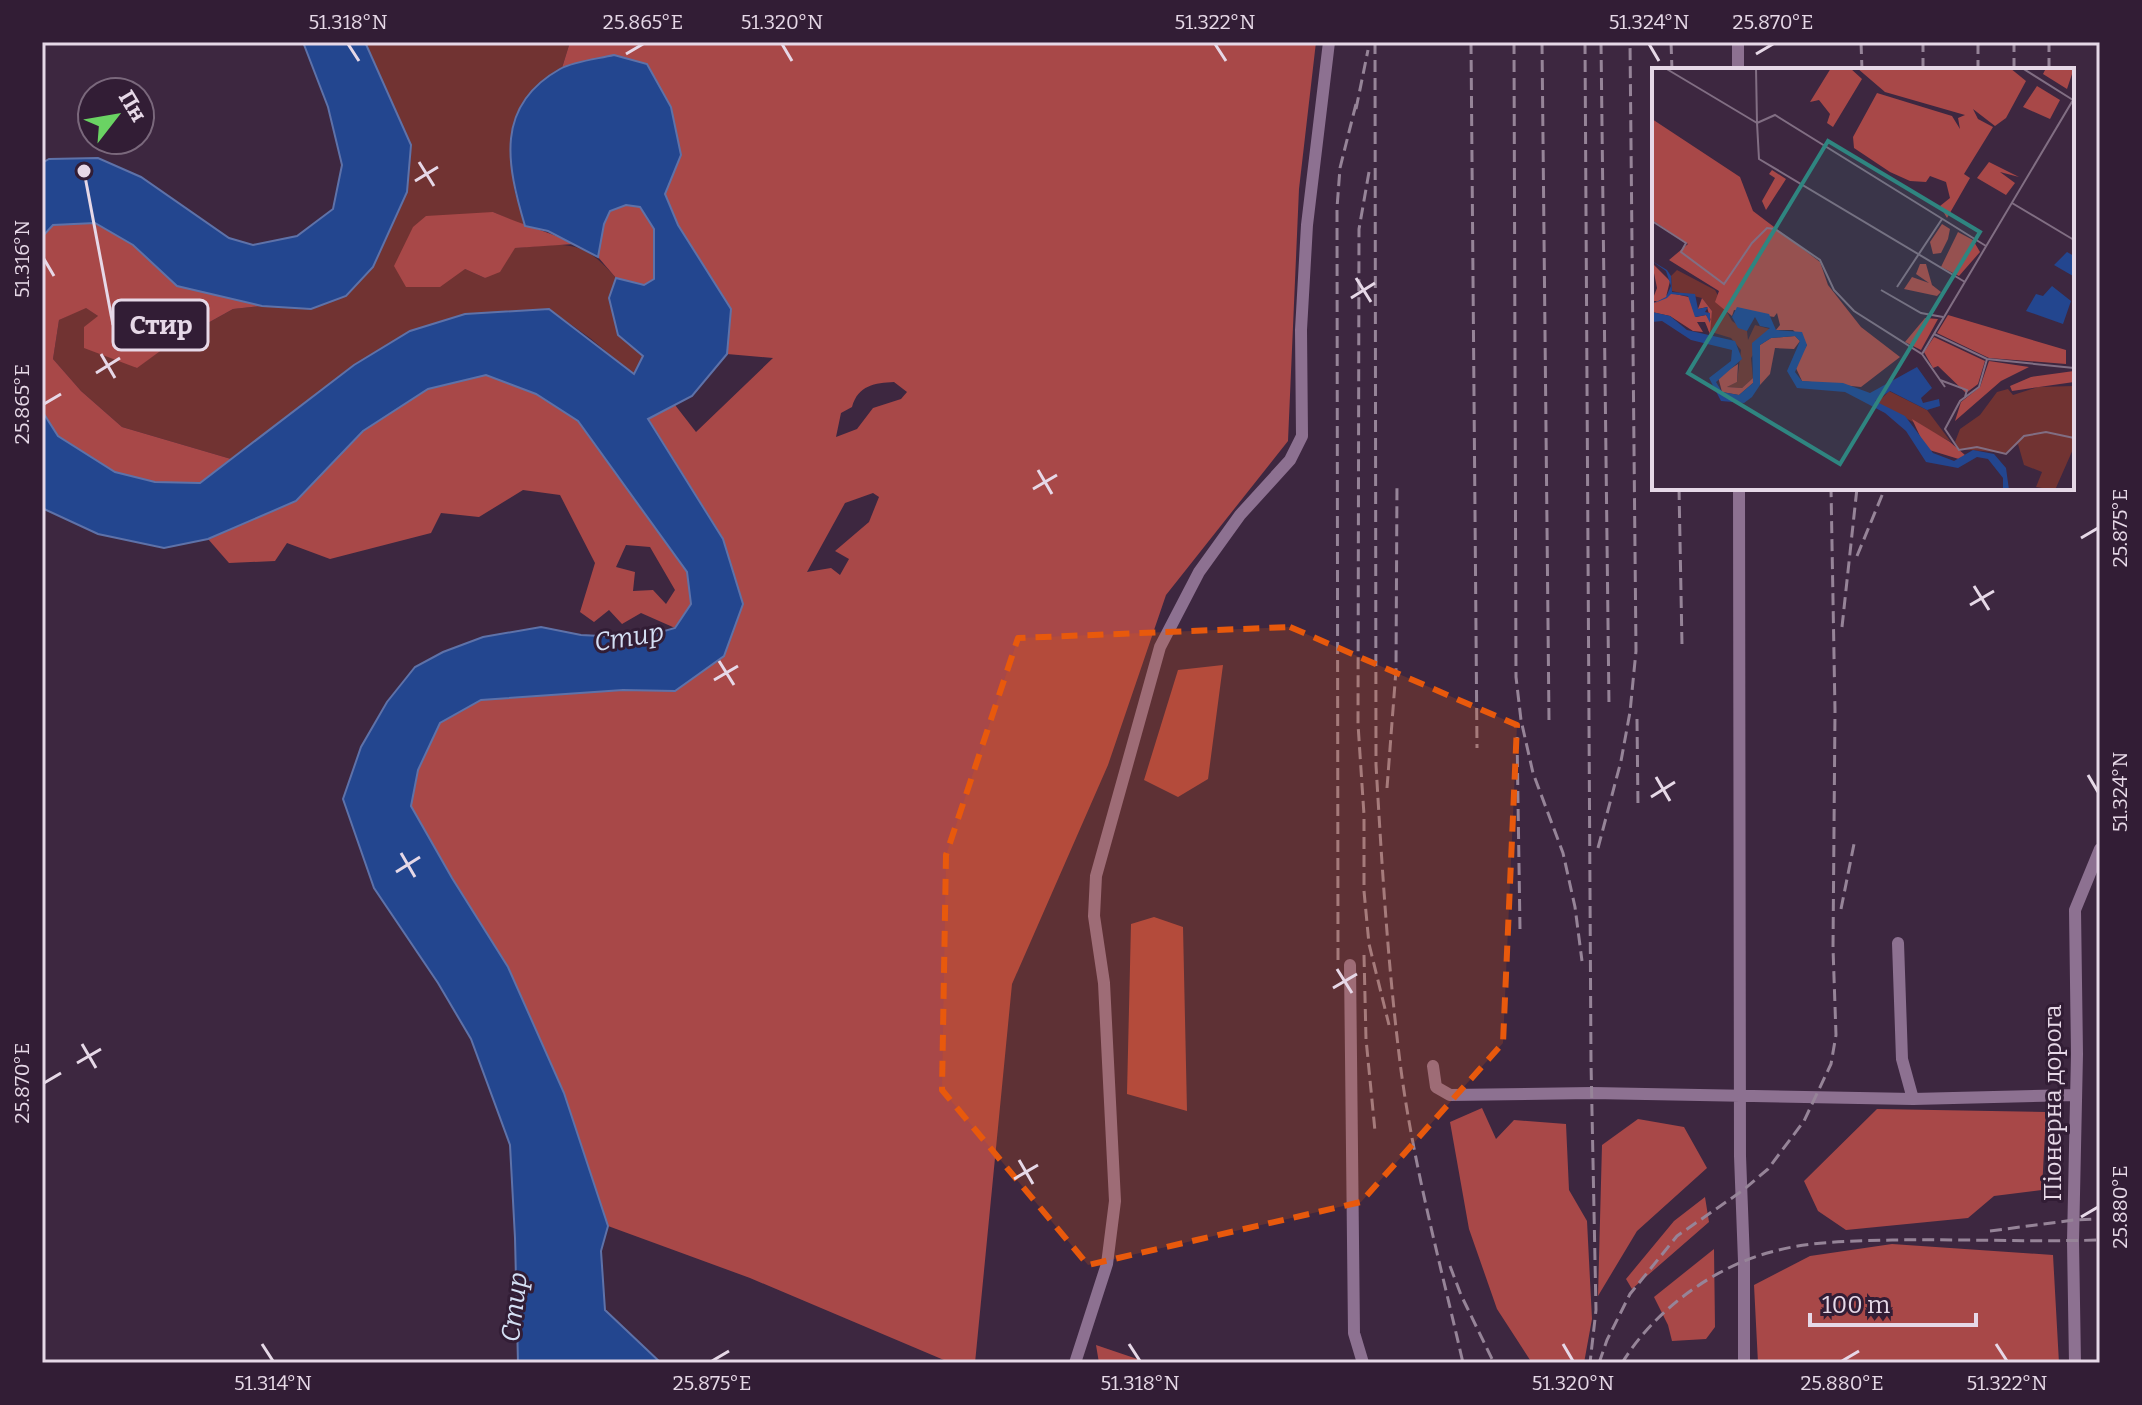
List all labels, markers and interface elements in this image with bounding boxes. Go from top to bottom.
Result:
text: 51.318°N [308,10,388,34]
text: 25.865°E [603,10,683,34]
text: 51.320°N [741,10,823,34]
text: 51.322°N [1175,10,1256,34]
text: 51.324°N [1609,10,1689,34]
text: 25.870°E [1733,10,1813,34]
inset map [1652,68,2074,490]
north arrow [76,76,156,156]
text: Пн [113,85,153,127]
text: 51.316°N [10,220,34,298]
callout: Стир [113,300,208,350]
text: Стир [129,310,193,341]
text: 25.865°E [10,364,34,444]
text: 25.875°E [2108,489,2132,567]
water label: Стир [592,617,666,658]
text: 51.324°N [2108,752,2132,832]
street label: Піонерна дорога [2039,1005,2067,1201]
text: 25.870°E [10,1043,34,1123]
text: 25.880°E [2108,1165,2132,1249]
water label: Стир [495,1270,534,1344]
scale bar [1810,1277,1976,1327]
text: 100 m [1822,1291,1890,1319]
text: 51.314°N [234,1371,312,1395]
text: 25.875°E [673,1371,751,1395]
text: 51.318°N [1100,1371,1180,1395]
text: 51.320°N [1532,1371,1614,1395]
text: 25.880°E [1800,1371,1884,1395]
text: 51.322°N [1967,1371,2048,1395]

